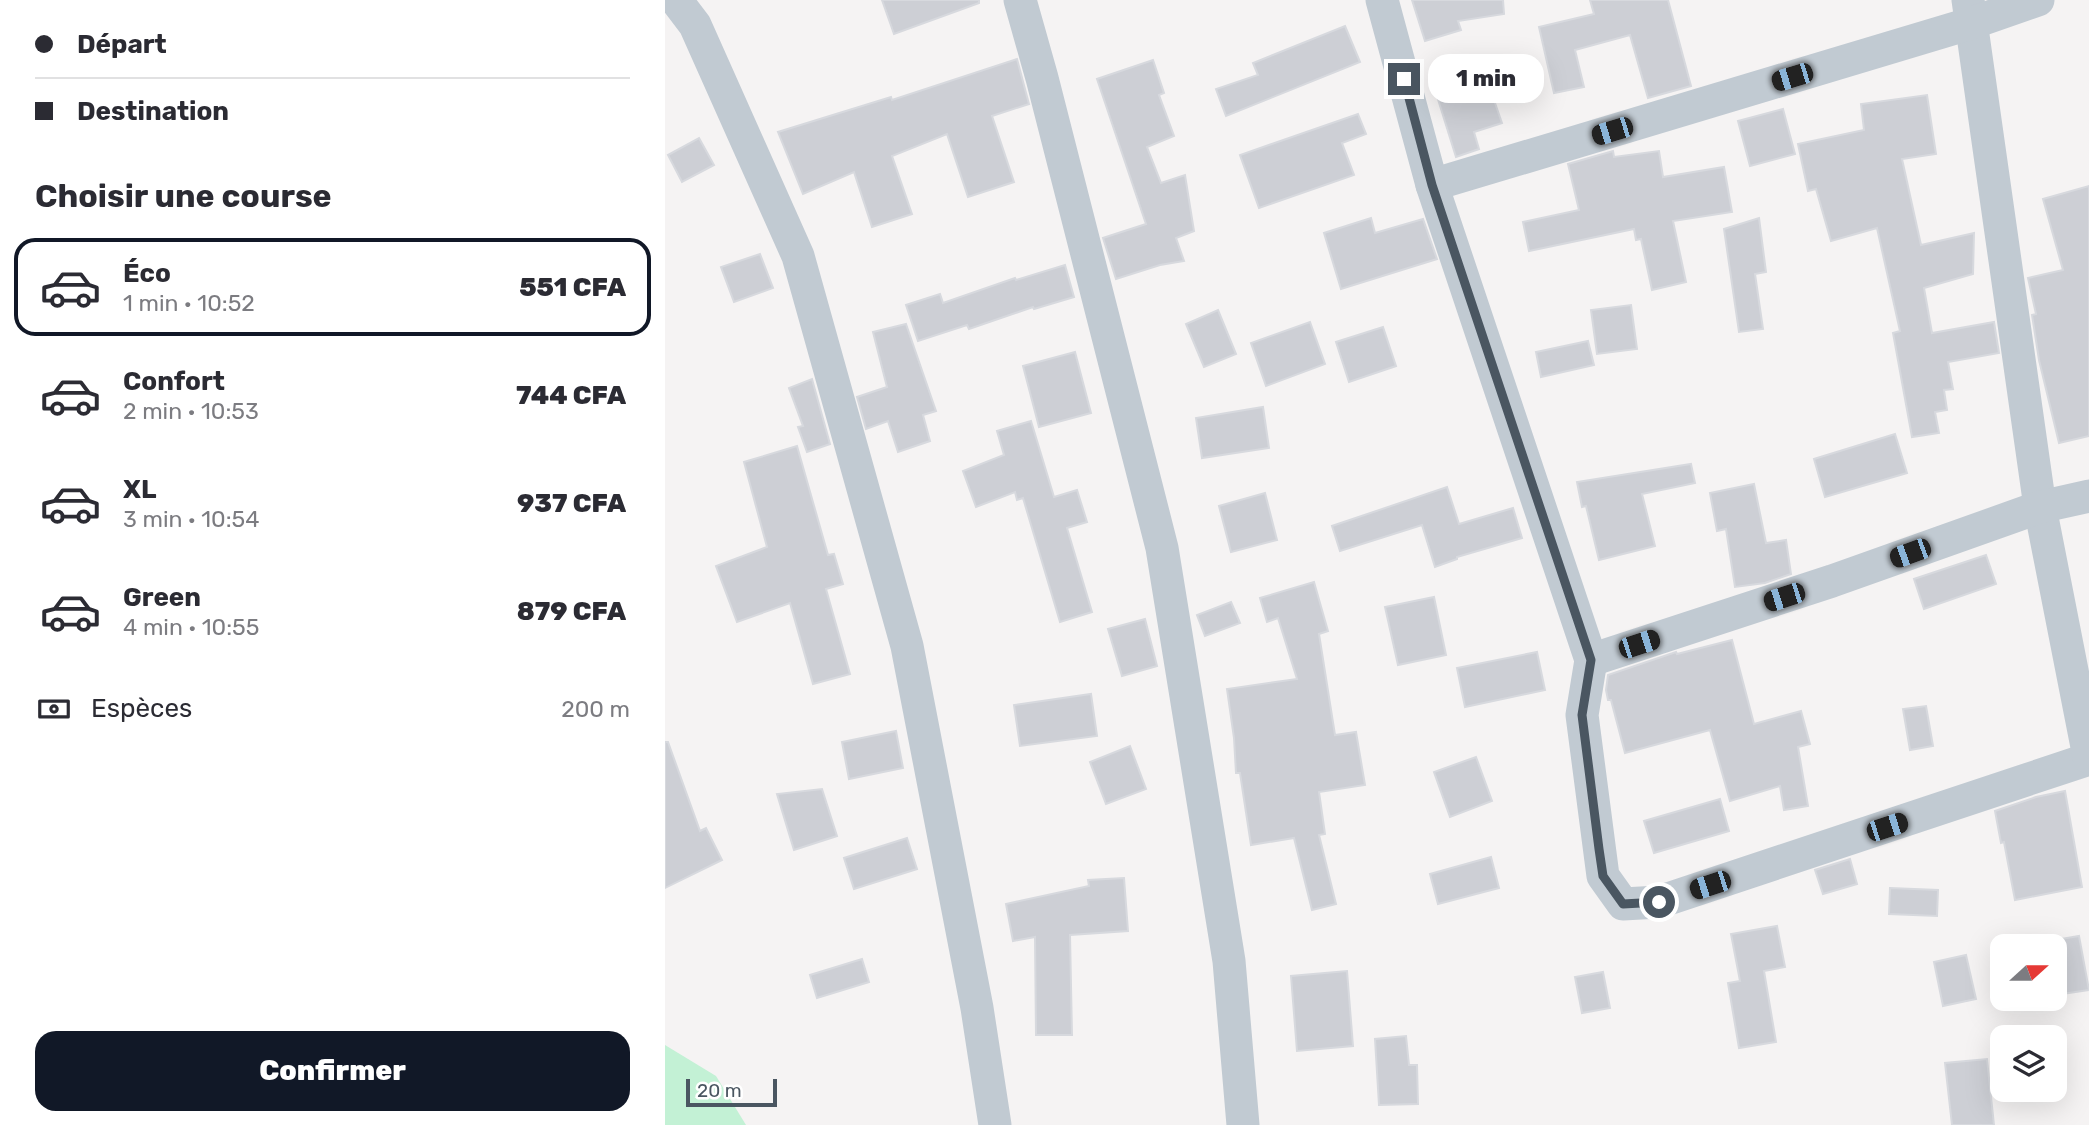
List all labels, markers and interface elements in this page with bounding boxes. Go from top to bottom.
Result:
text: Départ [77,29,167,60]
callout: 1 min [1429,55,1544,104]
car [1769,61,1816,93]
route end [1388,63,1420,95]
text: 1 min [1456,64,1516,92]
text: Destination [77,96,229,127]
car [1589,115,1636,147]
text: Choisir une course [35,177,332,215]
icon: car [39,256,102,319]
text: Éco [123,258,171,289]
text: 551 CFA [519,272,626,303]
text: 1 min · 10:52 [123,289,255,317]
icon: car [39,364,102,427]
text: Confort [123,366,225,397]
text: 744 CFA [516,380,626,411]
text: 2 min · 10:53 [123,397,259,425]
icon: car [39,472,102,535]
text: XL [123,474,156,505]
text: 937 CFA [517,488,626,519]
text: 3 min · 10:54 [123,505,260,533]
car [1887,536,1934,570]
icon: car [39,580,102,643]
car [1761,581,1808,613]
text: Green [123,582,201,613]
text: 879 CFA [517,596,626,627]
text: 4 min · 10:55 [123,613,259,641]
car [1616,628,1663,660]
icon: cash [35,690,73,728]
text: Espèces [91,693,192,724]
text: 200 m [561,695,630,723]
car [1864,811,1911,843]
car [1687,869,1734,901]
route start [1643,886,1675,918]
north arrow [1990,934,2067,1012]
map controls [1990,934,2067,1102]
button: layers [1990,1025,2067,1102]
button: Confirmer [35,1031,630,1111]
scale bar [686,1076,777,1108]
text: 20 m [697,1079,742,1102]

